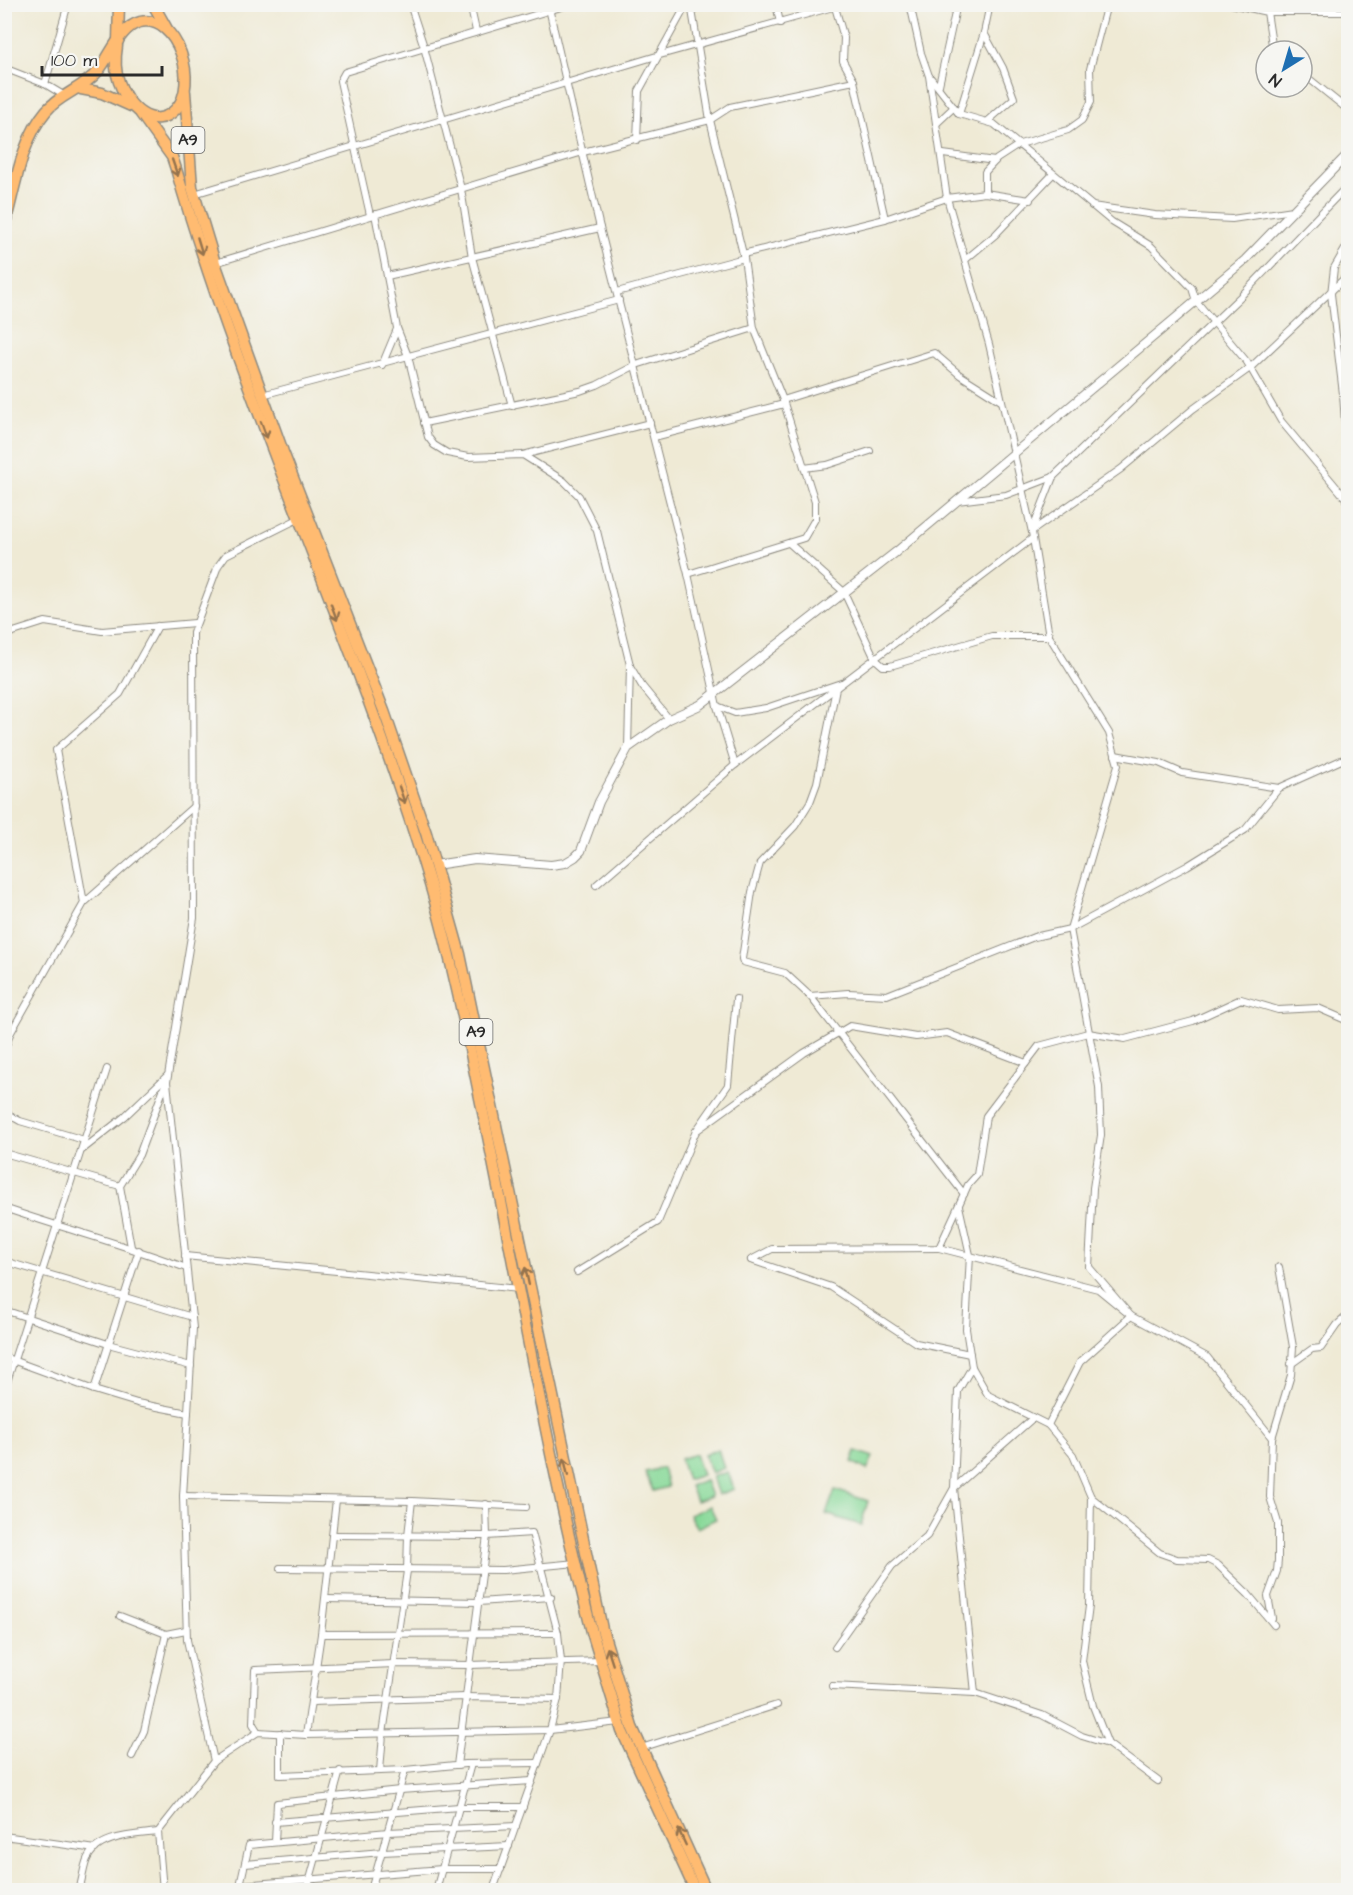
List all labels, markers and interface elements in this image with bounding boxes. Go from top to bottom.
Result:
scale bar [42,39,162,77]
north arrow [1254,39,1314,99]
text: 100 m [51,48,97,73]
text: N [1265,68,1286,92]
road number: A9 [172,127,204,153]
one-way arrow [171,158,182,177]
one-way arrow [195,236,206,255]
one-way arrow [259,420,270,439]
one-way arrow [329,602,340,621]
one-way arrow [397,785,408,804]
road number: A9 [460,1019,492,1045]
one-way arrow [520,1266,532,1285]
one-way arrow [560,1457,571,1477]
one-way arrow [604,1647,615,1666]
one-way arrow [675,1829,687,1847]

